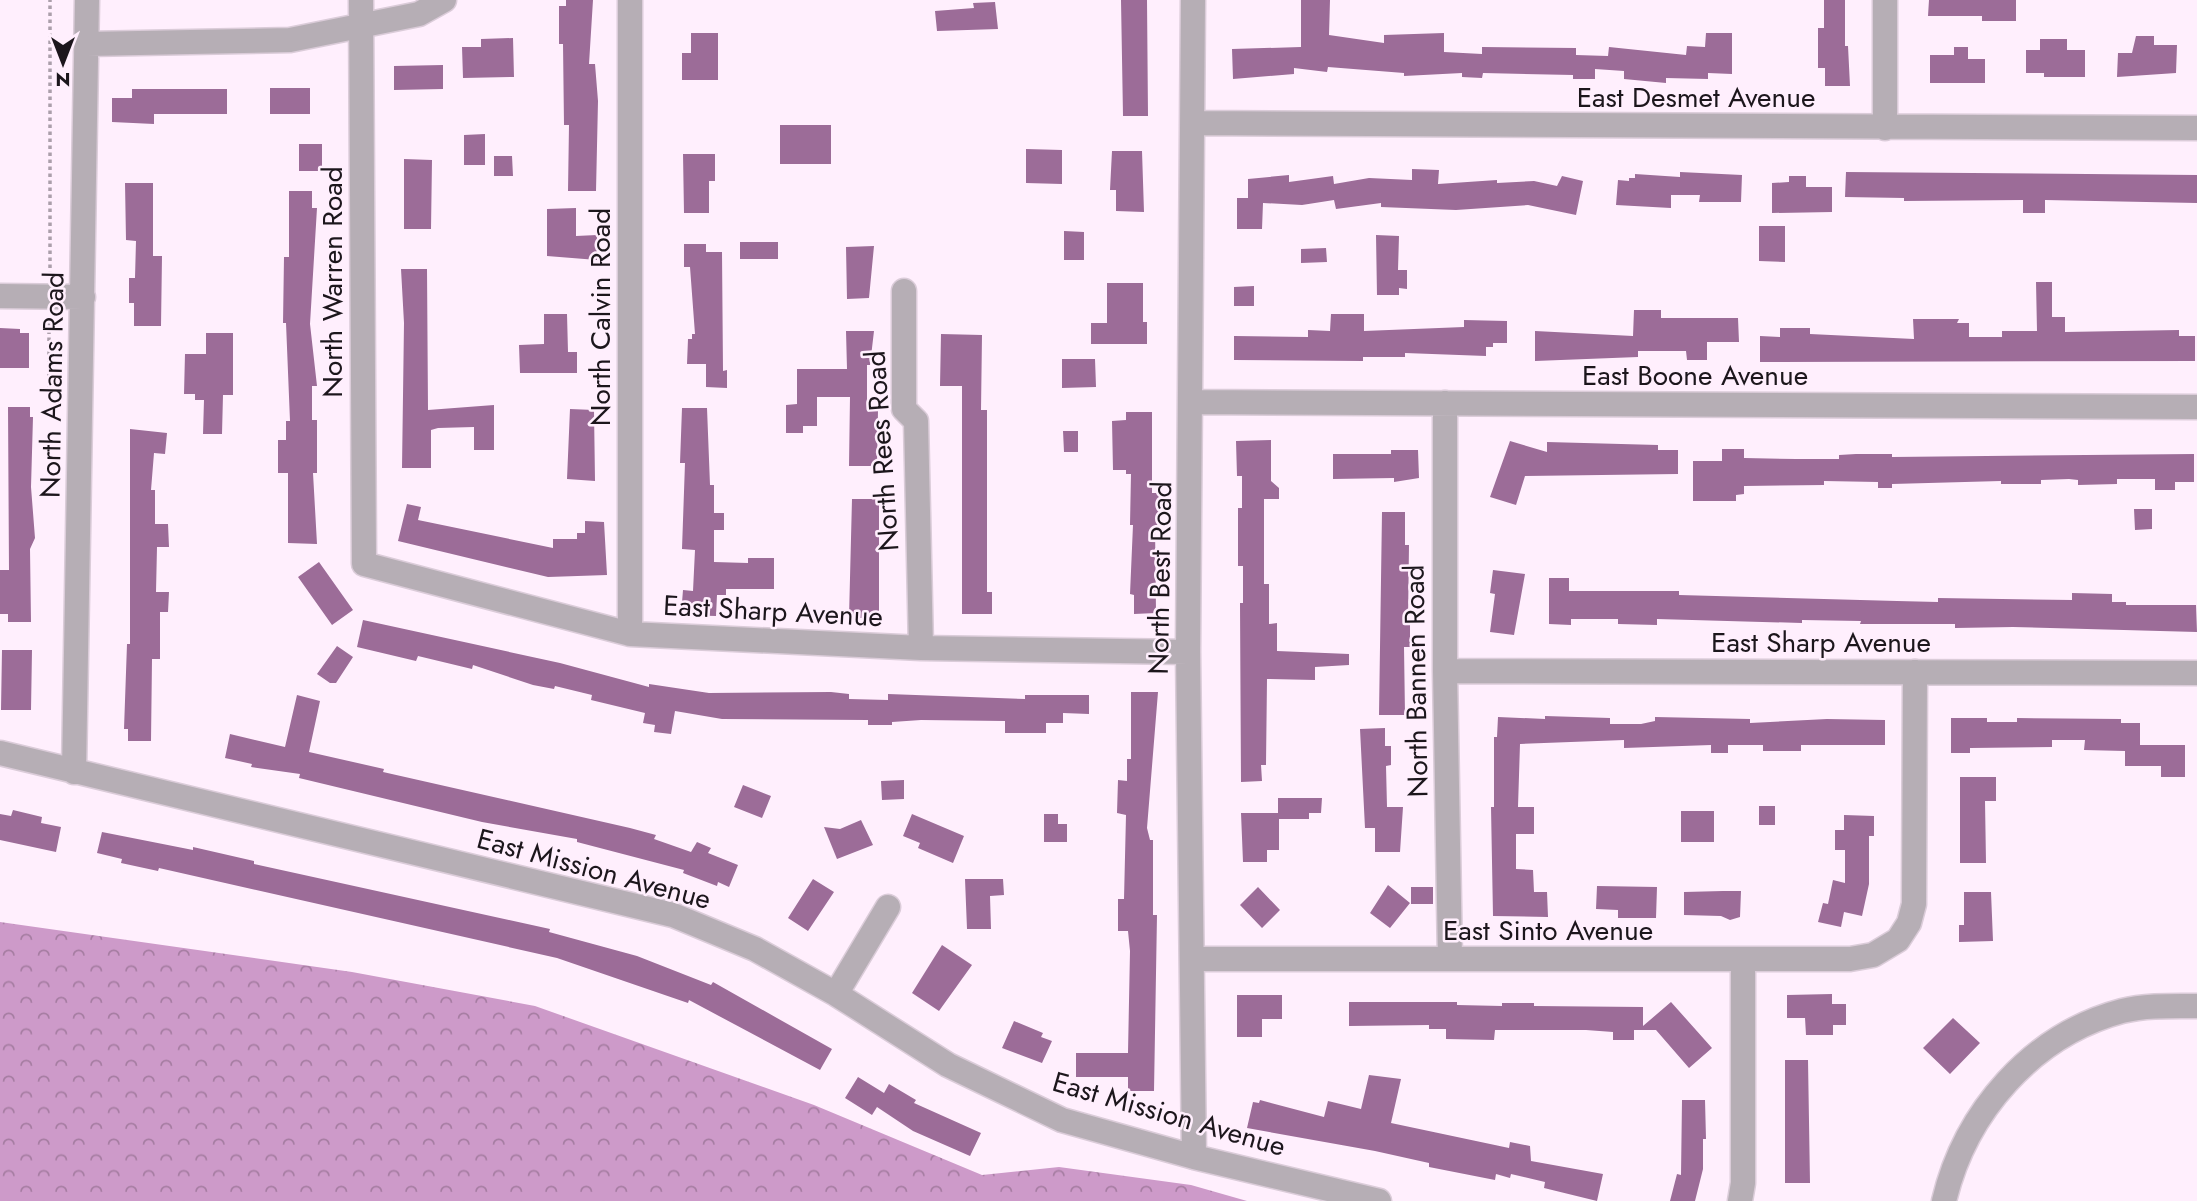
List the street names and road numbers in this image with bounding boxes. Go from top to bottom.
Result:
street label: East Desmet Avenue [1577,77,1815,118]
street label: North Warren Road [312,166,353,398]
street label: North Calvin Road [580,208,621,426]
street label: North Adams Road [30,272,74,498]
street label: North Rees Road [855,349,909,553]
street label: East Boone Avenue [1582,355,1808,396]
street label: North Best Road [1138,481,1182,675]
street label: North Bannen Road [1393,564,1439,798]
street label: East Sharp Avenue [662,585,884,637]
street label: East Sharp Avenue [1711,622,1931,663]
street label: East Mission Avenue [472,818,716,920]
street label: East Sinto Avenue [1443,910,1653,951]
street label: East Mission Avenue [1048,1061,1290,1167]

